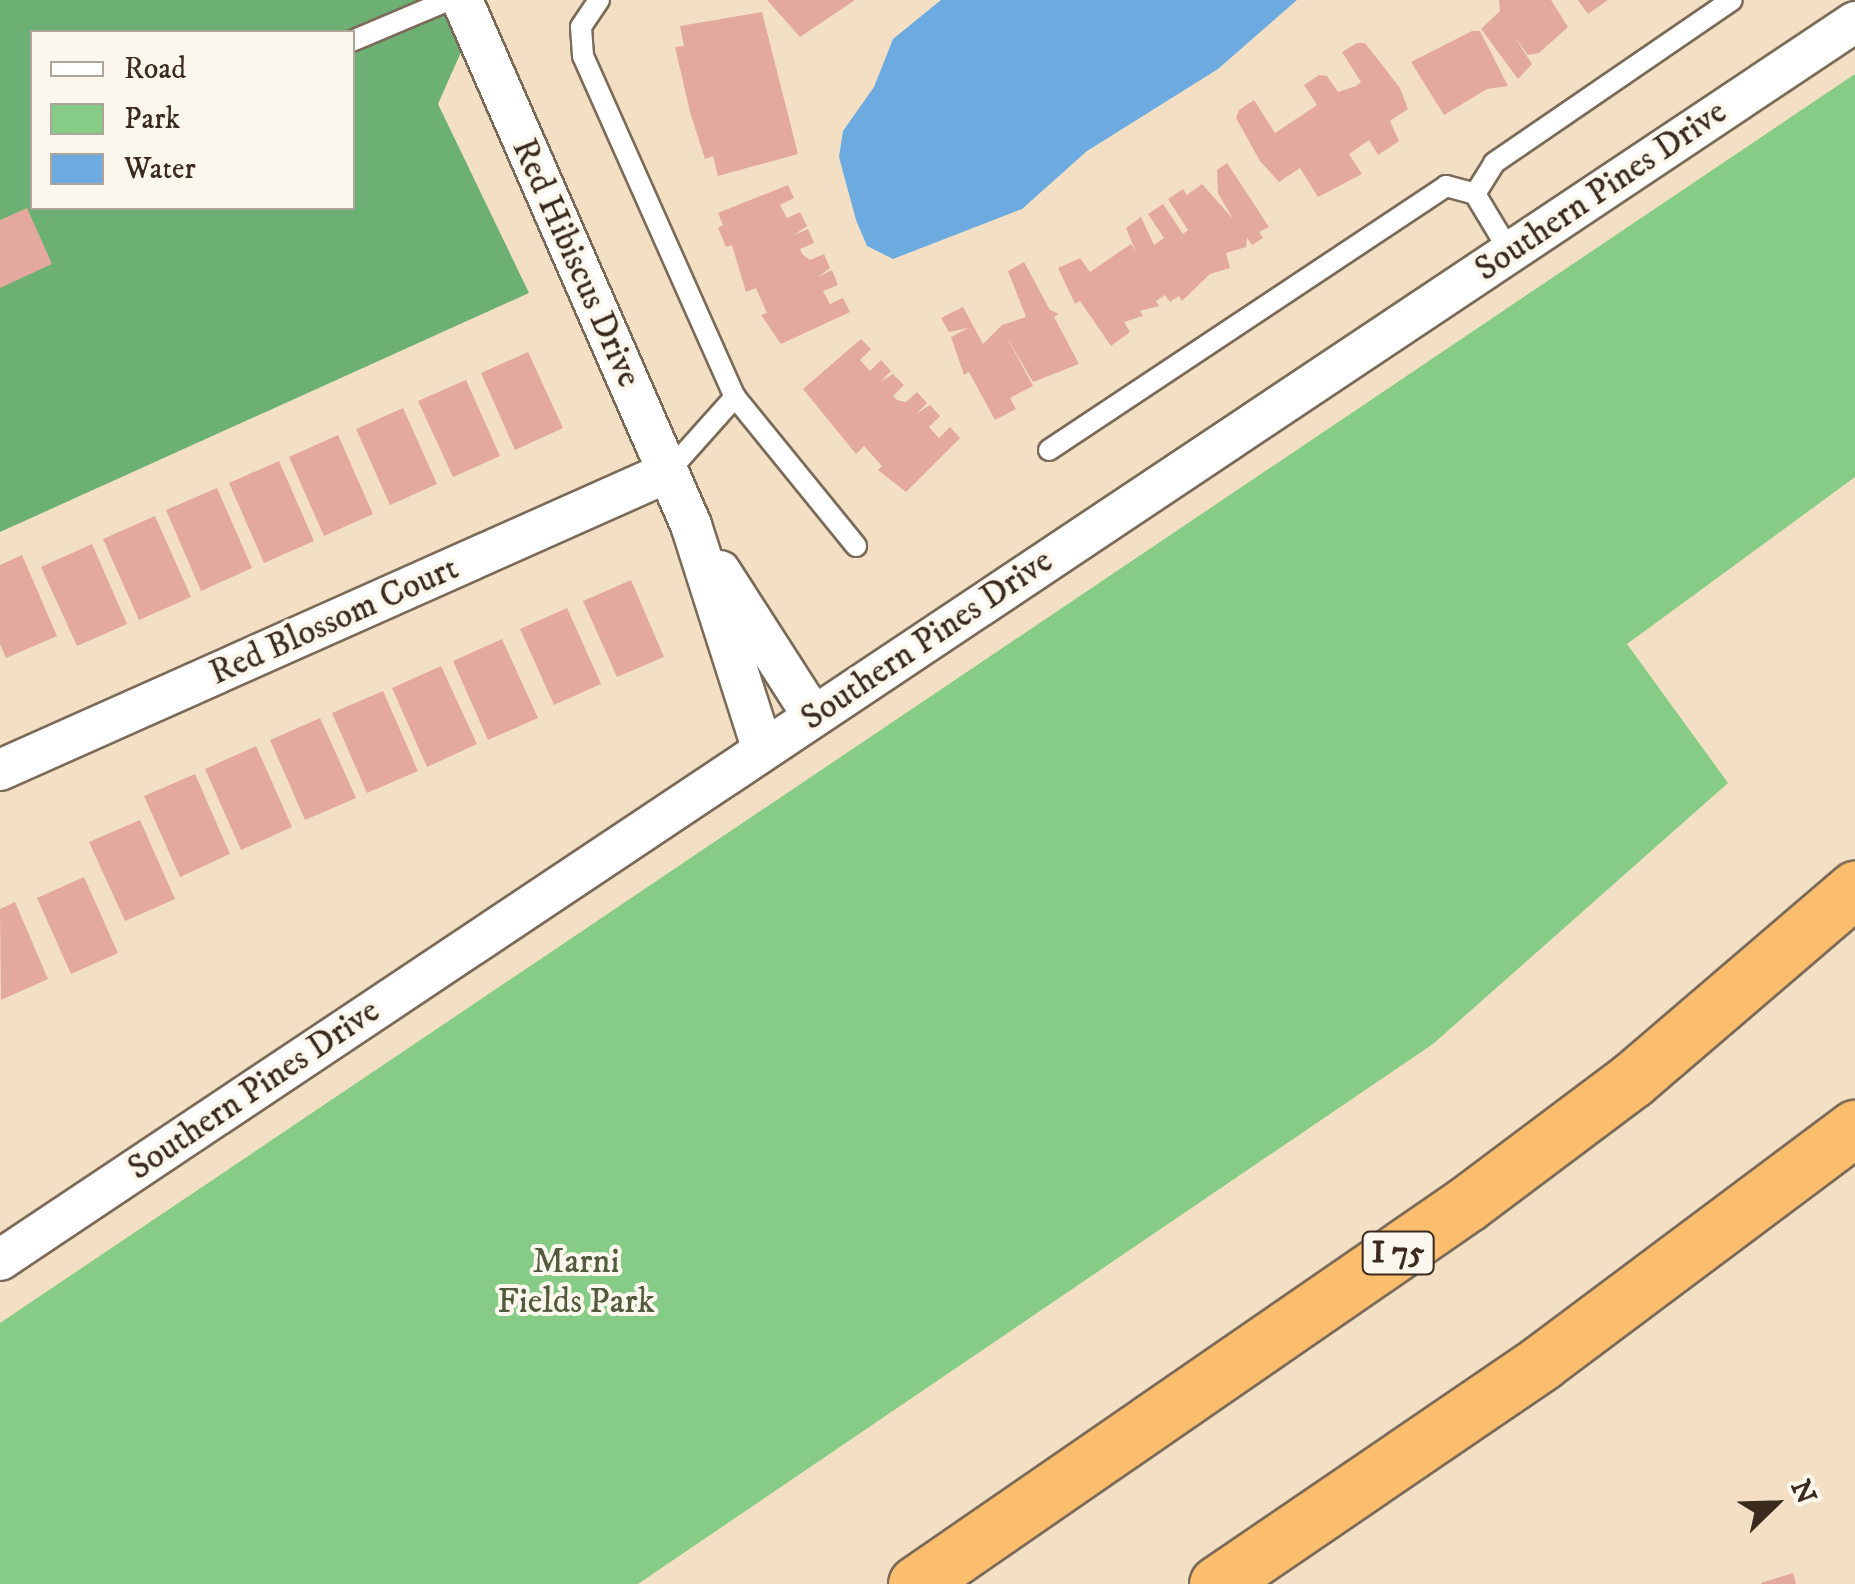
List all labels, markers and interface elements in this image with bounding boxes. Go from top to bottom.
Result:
legend [30,30,355,210]
text: Road [124,51,186,88]
street label: Southern Pines Drive [1467,91,1735,291]
text: Park [124,101,180,138]
street label: Red Hibiscus Drive [502,132,650,394]
text: Water [124,151,196,188]
street label: Southern Pines Drive [793,540,1061,740]
street label: Red Blossom Court [203,547,465,695]
street label: Southern Pines Drive [120,990,388,1190]
road number: I 75 [1360,1226,1436,1280]
park label: Marni Fields Park [497,1241,655,1323]
north arrow [1725,1454,1825,1554]
text: N [1782,1475,1824,1509]

